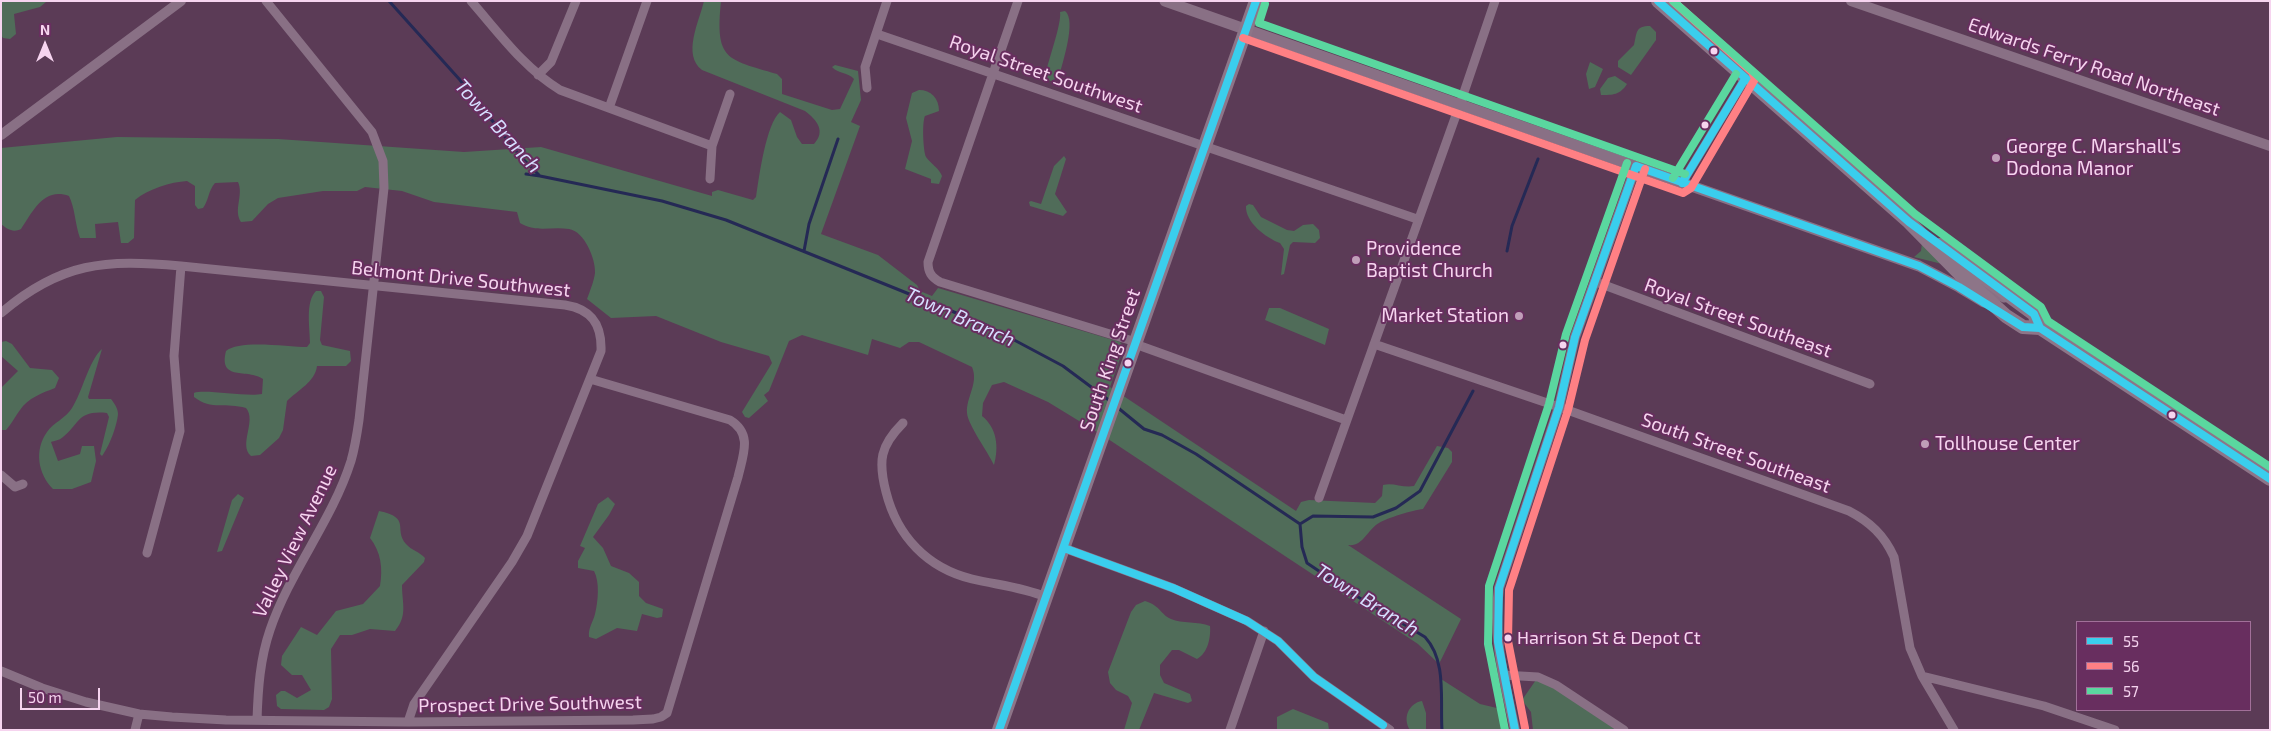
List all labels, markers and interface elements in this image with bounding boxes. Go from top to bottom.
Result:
street label: Edwards Ferry Road Northeast [1965,13,2223,121]
north arrow [20,20,70,70]
text: N [40,21,50,38]
street label: Royal Street Southwest [946,30,1146,118]
unlabelled marker [1709,46,1719,56]
water label: Town Branch [450,74,546,178]
unlabelled marker [1700,120,1710,130]
place label: George C. Marshall's Dodona Manor [2006,136,2181,180]
marker: George C. Marshall's Dodona Manor [1990,152,2002,164]
place label: Providence Baptist Church [1366,238,1493,282]
marker: Providence Baptist Church [1350,254,1362,266]
street label: Belmont Drive Southwest [350,256,572,302]
street label: Royal Street Southeast [1641,273,1835,363]
water label: Town Branch [901,282,1019,352]
street label: South King Street [1075,286,1145,434]
place label: Market Station [1381,305,1509,327]
marker: Market Station [1513,310,1525,322]
unlabelled marker [1558,340,1568,350]
unlabelled marker [1123,358,1133,368]
street label: South Street Southeast [1638,408,1834,498]
unlabelled marker [2167,410,2177,420]
place label: Tollhouse Center [1935,433,2080,455]
marker: Tollhouse Center [1919,438,1931,450]
street label: Valley View Avenue [248,461,342,621]
water label: Town Branch [1311,559,1423,641]
legend [2076,621,2251,711]
place label: Harrison St & Depot Ct [1517,627,1701,649]
text: 55 [2123,632,2139,650]
marker: Harrison St & Depot Ct [1503,633,1513,643]
text: 56 [2123,657,2140,675]
scale bar [22,678,102,710]
text: 57 [2123,682,2139,700]
text: 50 m [28,688,62,706]
street label: Prospect Drive Southwest [418,691,642,717]

